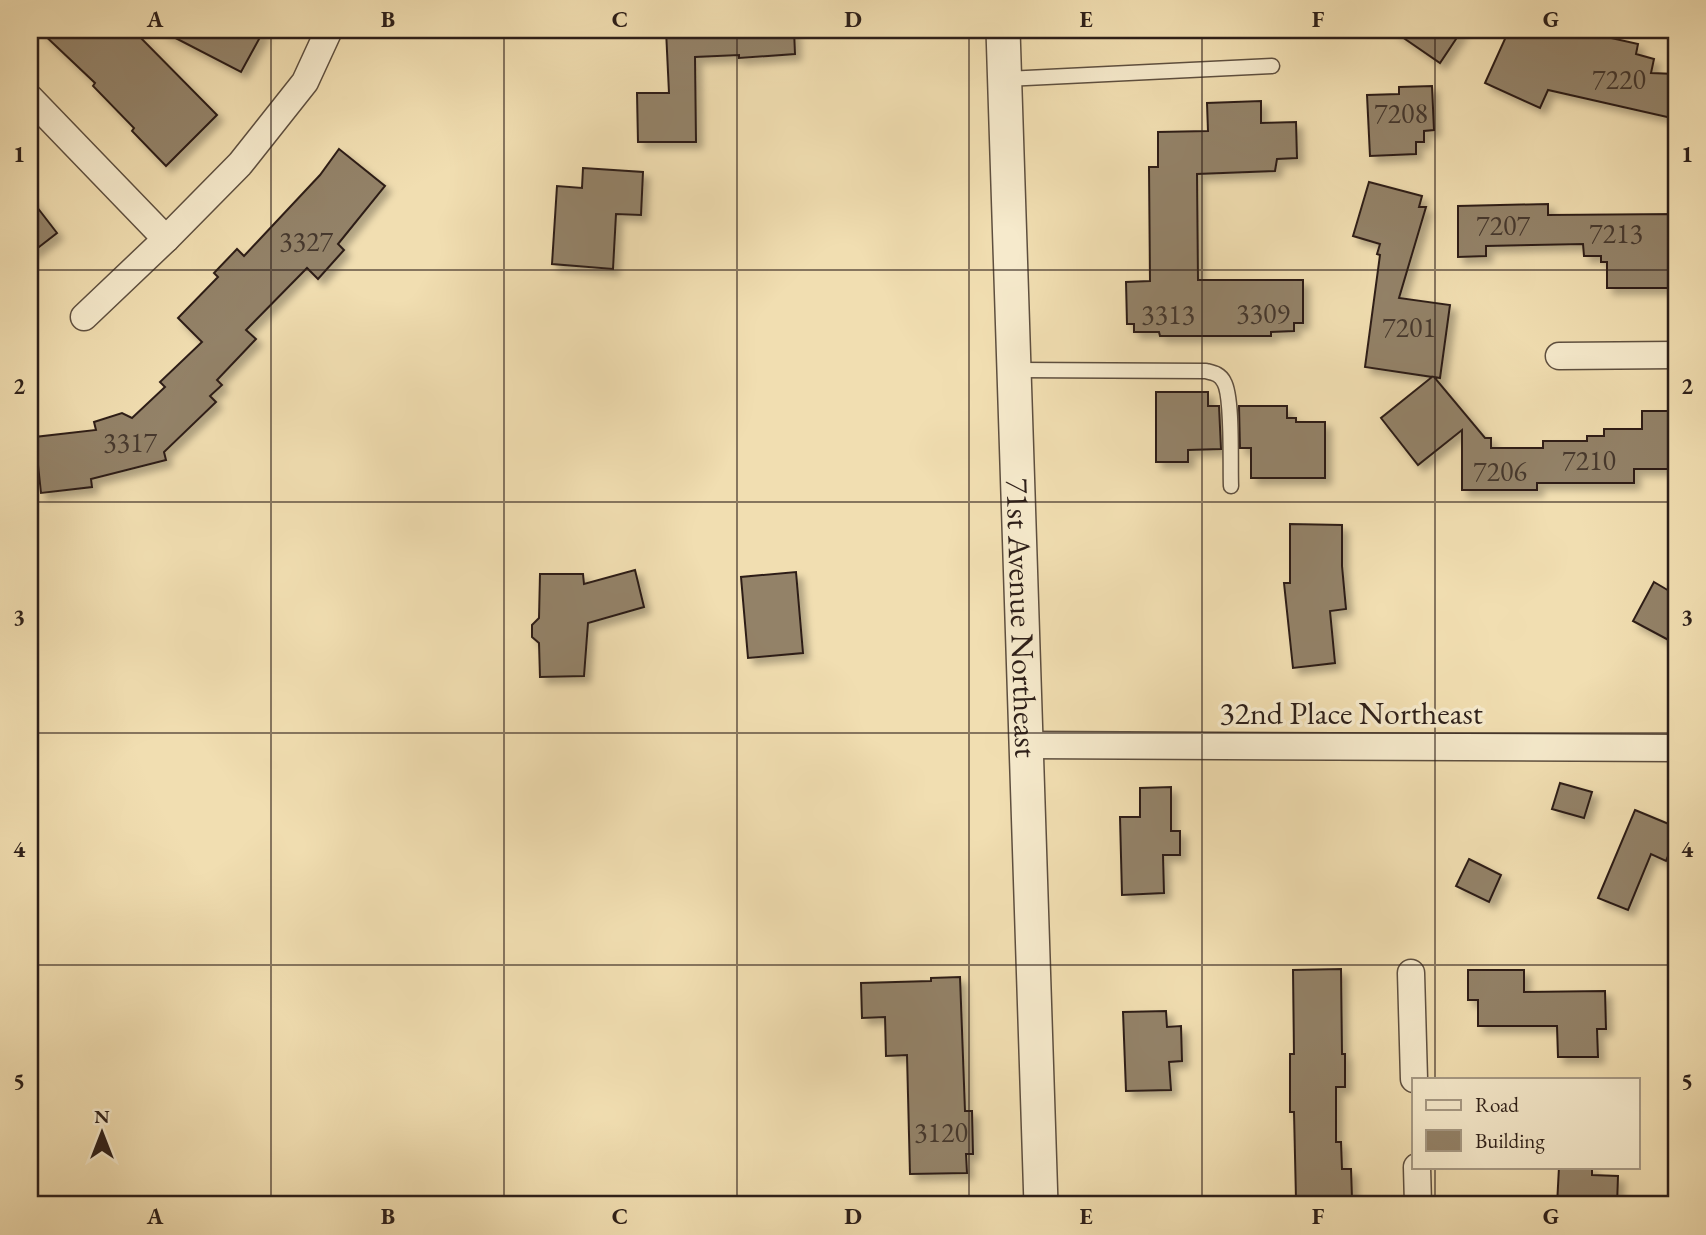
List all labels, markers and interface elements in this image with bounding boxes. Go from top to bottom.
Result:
text: A [146,4,164,34]
text: B [381,4,395,34]
text: C [612,4,628,34]
text: D [844,4,862,34]
text: E [1079,4,1093,34]
text: F [1312,4,1325,34]
text: G [1543,4,1559,34]
house number: 7220 [1592,61,1646,97]
house number: 7208 [1374,95,1428,131]
text: 1 [13,139,25,169]
text: 1 [1681,139,1693,169]
house number: 7207 [1476,207,1530,243]
house number: 7213 [1589,215,1643,251]
house number: 3327 [279,223,333,259]
house number: 3309 [1236,295,1290,331]
house number: 3313 [1141,296,1195,332]
house number: 7201 [1382,309,1436,345]
text: 2 [13,371,25,401]
text: 2 [1681,371,1693,401]
house number: 3317 [103,424,157,460]
house number: 7210 [1562,442,1616,478]
house number: 7206 [1473,453,1527,489]
street label: 71st Avenue Northeast [996,477,1048,758]
text: 3 [13,602,25,632]
text: 3 [1681,602,1693,632]
street label: 32nd Place Northeast [1219,692,1483,734]
text: 4 [13,834,26,864]
text: 4 [1681,834,1694,864]
text: 5 [13,1066,25,1096]
text: 5 [1681,1066,1693,1096]
legend [1412,1078,1640,1168]
text: Road [1475,1091,1519,1118]
north arrow [66,1098,136,1168]
text: N [94,1104,110,1129]
house number: 3120 [914,1114,968,1150]
text: Building [1475,1127,1545,1154]
text: A [146,1201,164,1231]
text: B [381,1201,395,1231]
text: C [612,1201,628,1231]
text: D [844,1201,862,1231]
text: E [1079,1201,1093,1231]
text: F [1312,1201,1325,1231]
text: G [1543,1201,1559,1231]

